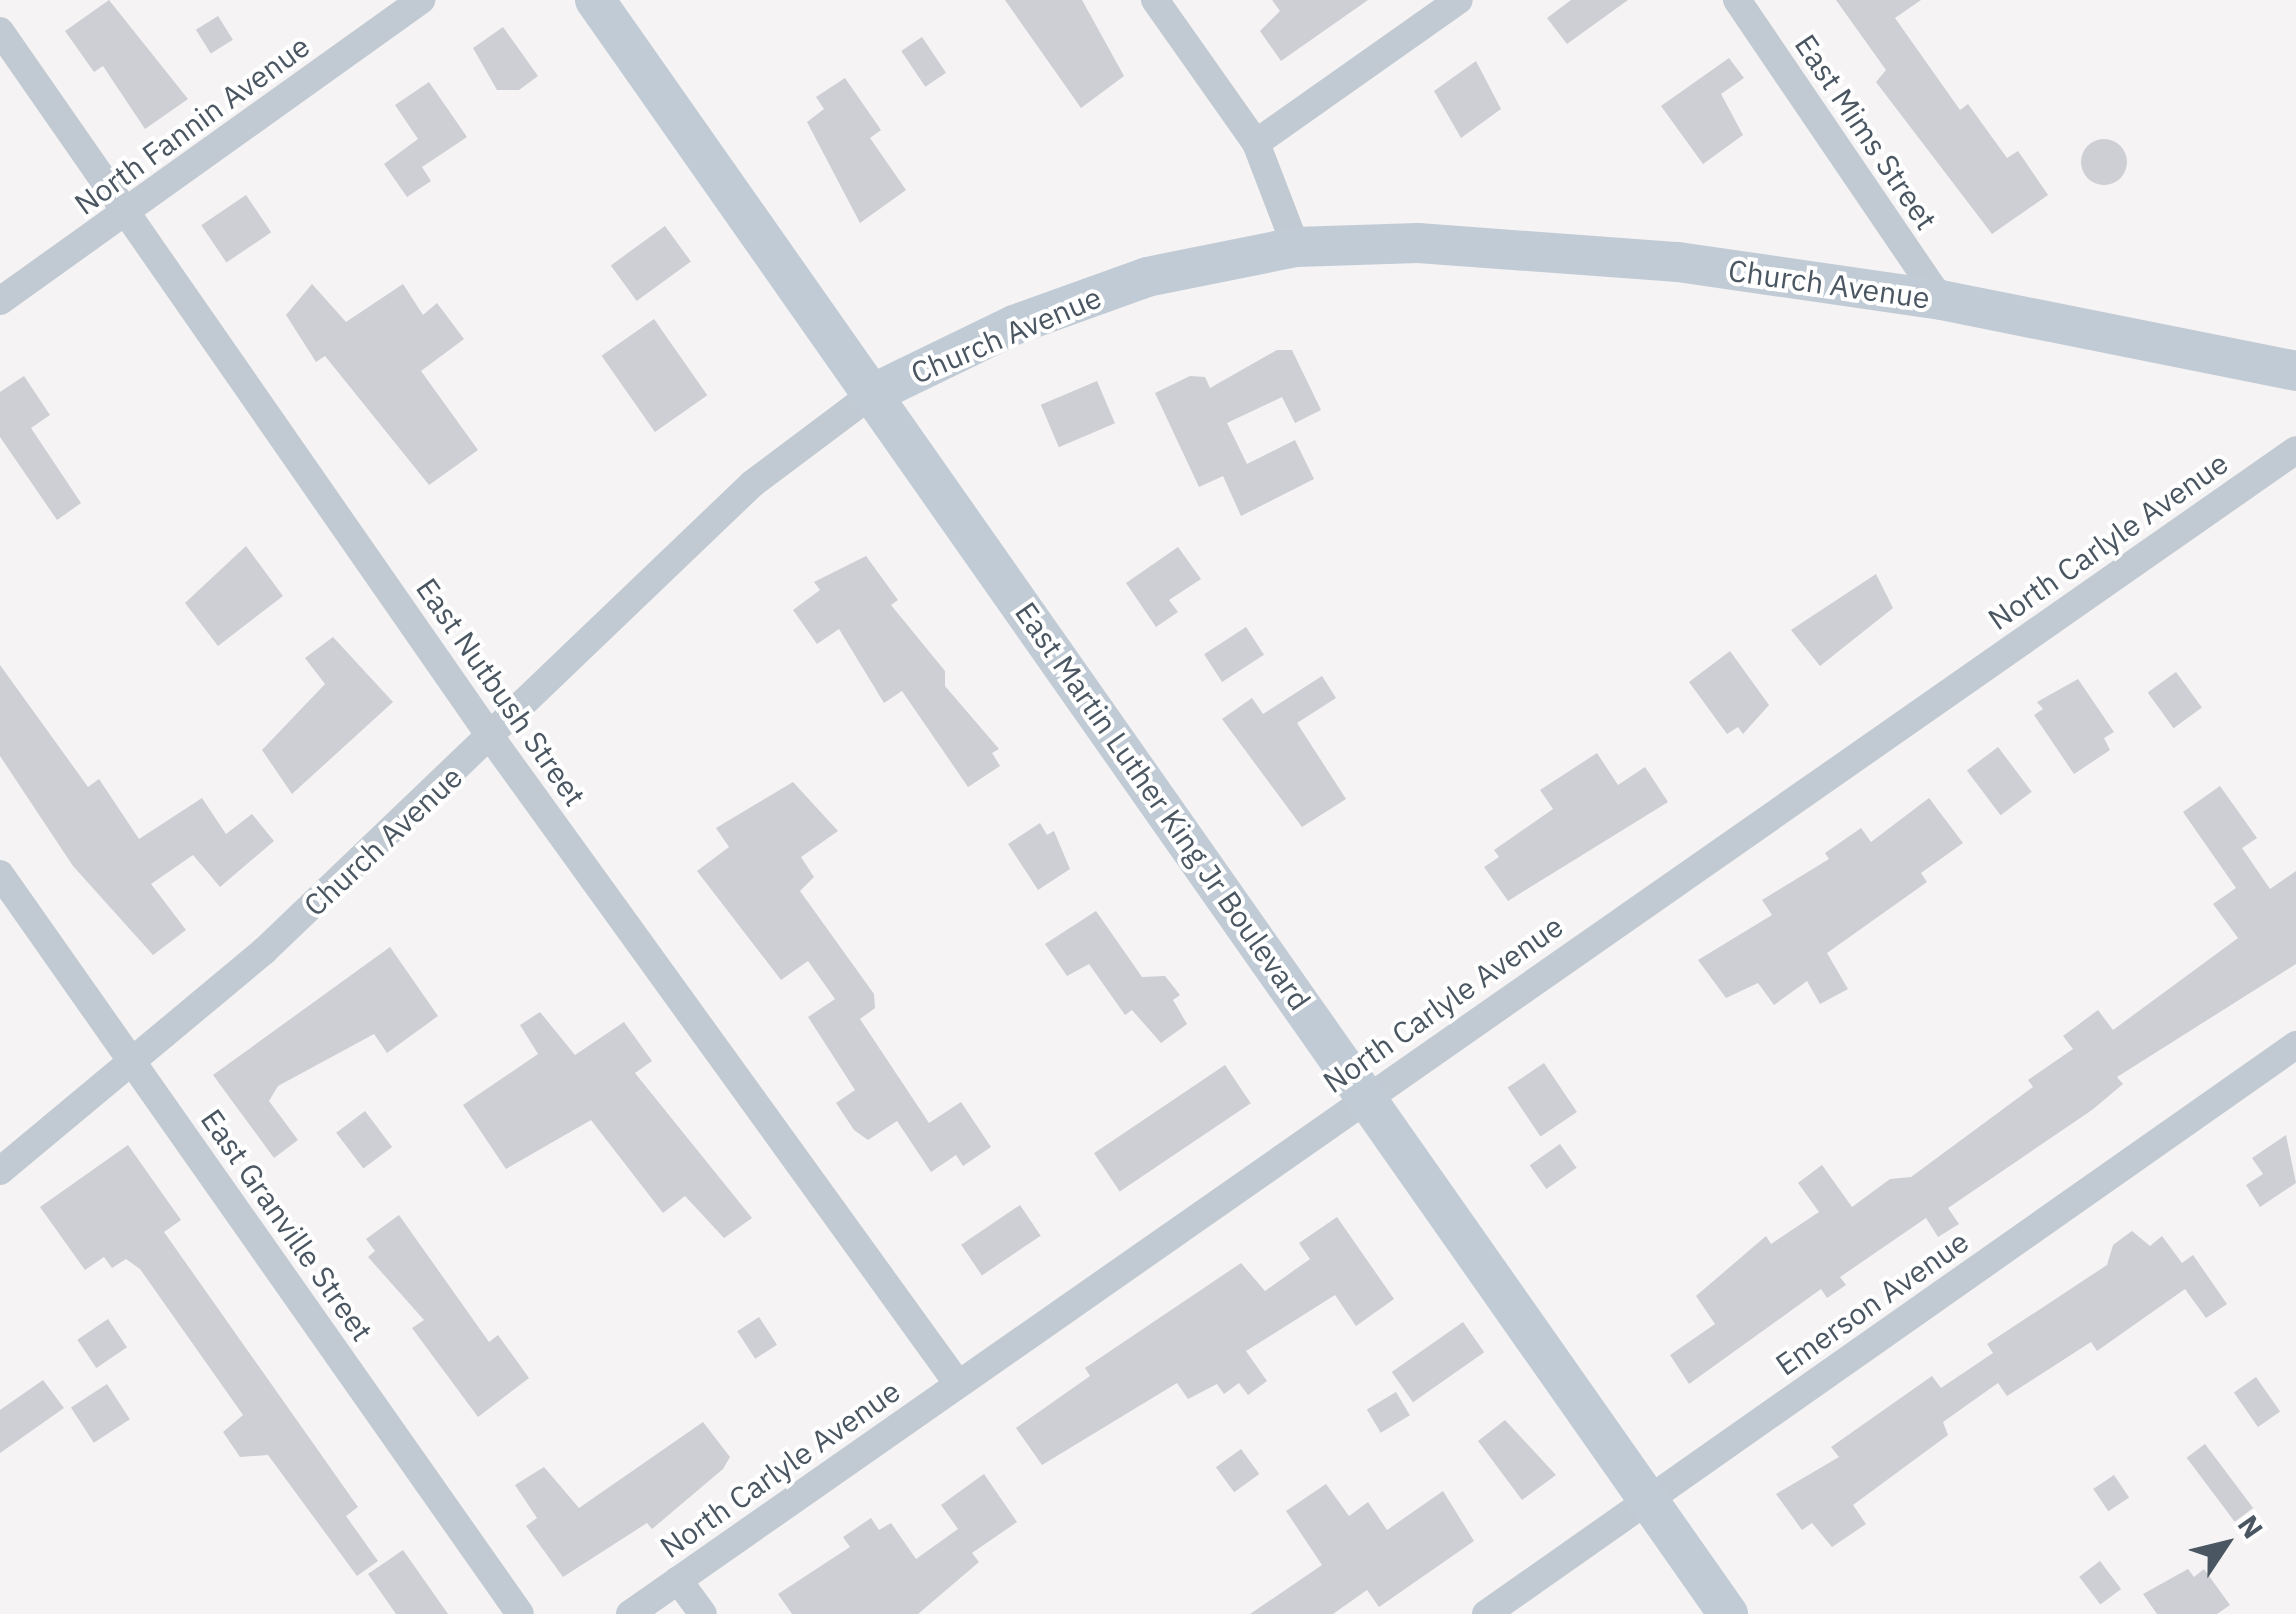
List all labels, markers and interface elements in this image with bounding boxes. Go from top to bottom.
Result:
street label: North Fannin Avenue [68,28,316,222]
street label: East Mims Street [1787,28,1945,236]
street label: Church Avenue [1726,252,1932,316]
street label: Church Avenue [906,279,1106,391]
street label: North Carlyle Avenue [1981,445,2235,637]
street label: East Nutbush Street [409,571,593,813]
street label: East Martin Luther King Jr Boulevard [1008,595,1318,1017]
street label: Church Avenue [297,759,469,923]
street label: North Carlyle Avenue [1316,908,1570,1100]
street label: East Granville Street [194,1102,380,1348]
street label: Emerson Avenue [1769,1223,1975,1383]
street label: North Carlyle Avenue [653,1373,907,1565]
north arrow [2176,1494,2276,1594]
text: N [2230,1508,2272,1545]

